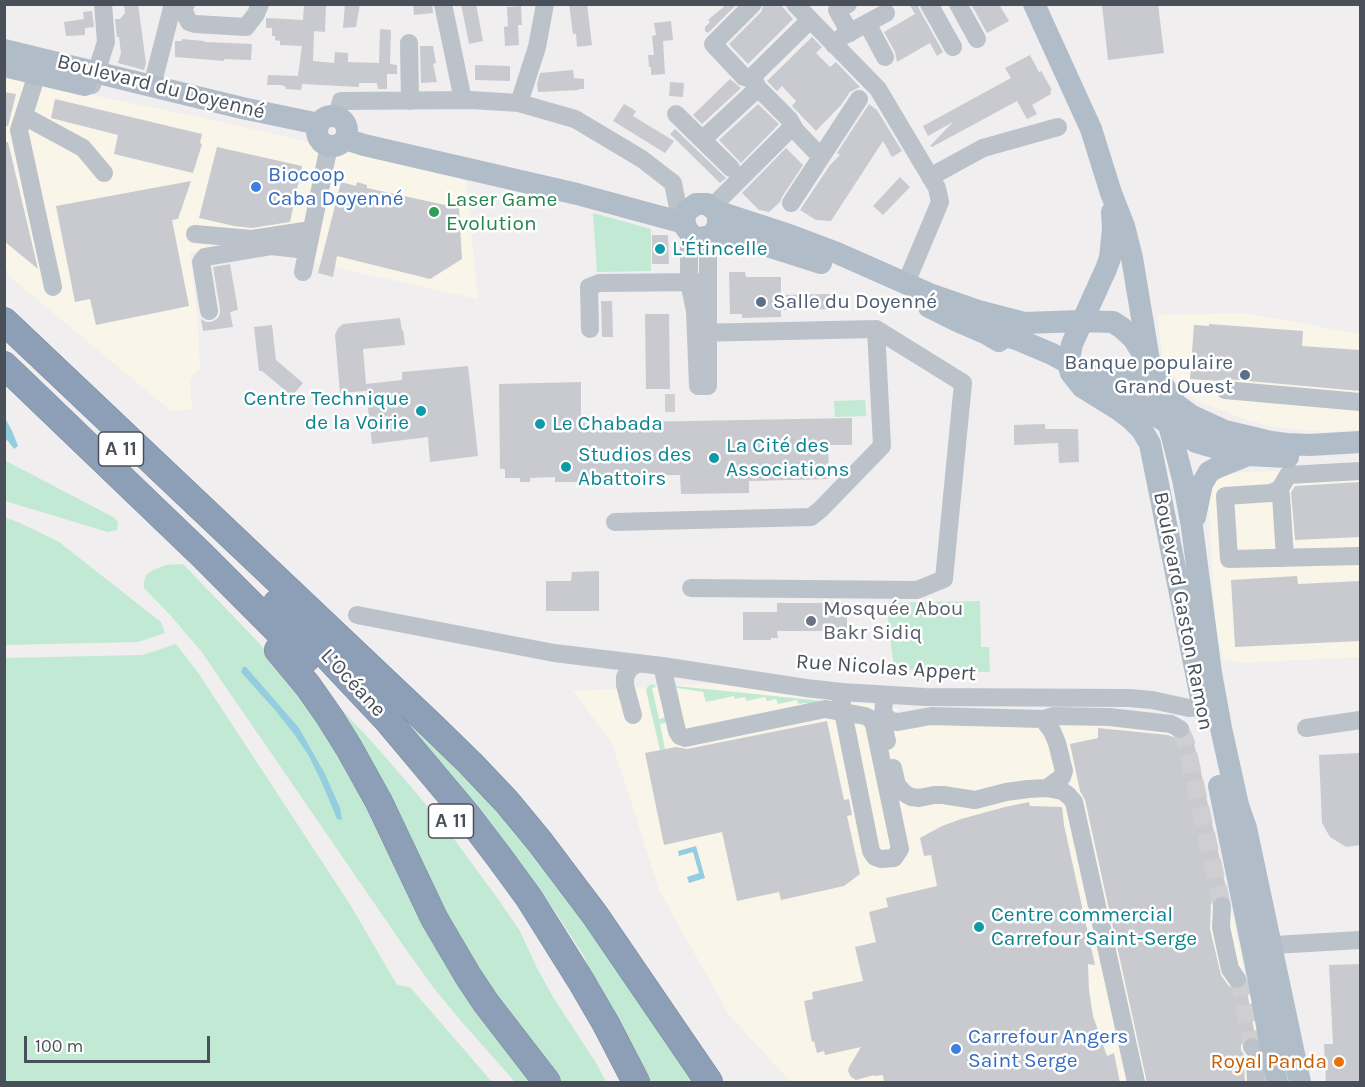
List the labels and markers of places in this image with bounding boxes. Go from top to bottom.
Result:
place label: Biocoop Caba Doyenné [268,162,403,212]
marker: Biocoop Caba Doyenné [249,180,263,194]
place label: Laser Game Evolution [446,187,557,237]
marker: Laser Game Evolution [427,205,441,219]
place label: L'Étincelle [672,236,767,262]
marker: L'Étincelle [653,242,667,256]
place label: Salle du Doyenné [773,289,937,315]
marker: Salle du Doyenné [754,295,768,309]
place label: Banque populaire Grand Ouest [1064,350,1233,400]
marker: Banque populaire Grand Ouest [1238,368,1252,382]
place label: Centre Technique de la Voirie [243,386,409,436]
marker: Centre Technique de la Voirie [414,404,428,418]
place label: Le Chabada [552,411,663,437]
marker: Le Chabada [533,417,547,431]
place label: La Cité des Associations [726,433,850,483]
place label: Studios des Abattoirs [578,442,692,492]
marker: La Cité des Associations [707,451,721,465]
marker: Studios des Abattoirs [559,460,573,474]
place label: Mosquée Abou Bakr Sidiq [823,596,964,646]
marker: Mosquée Abou Bakr Sidiq [804,614,818,628]
place label: Centre commercial Carrefour Saint-Serge [991,902,1197,952]
marker: Centre commercial Carrefour Saint-Serge [972,920,986,934]
place label: Carrefour Angers Saint Serge [968,1024,1128,1074]
marker: Carrefour Angers Saint Serge [949,1042,963,1056]
place label: Royal Panda [1211,1049,1327,1075]
marker: Royal Panda [1332,1055,1346,1069]

